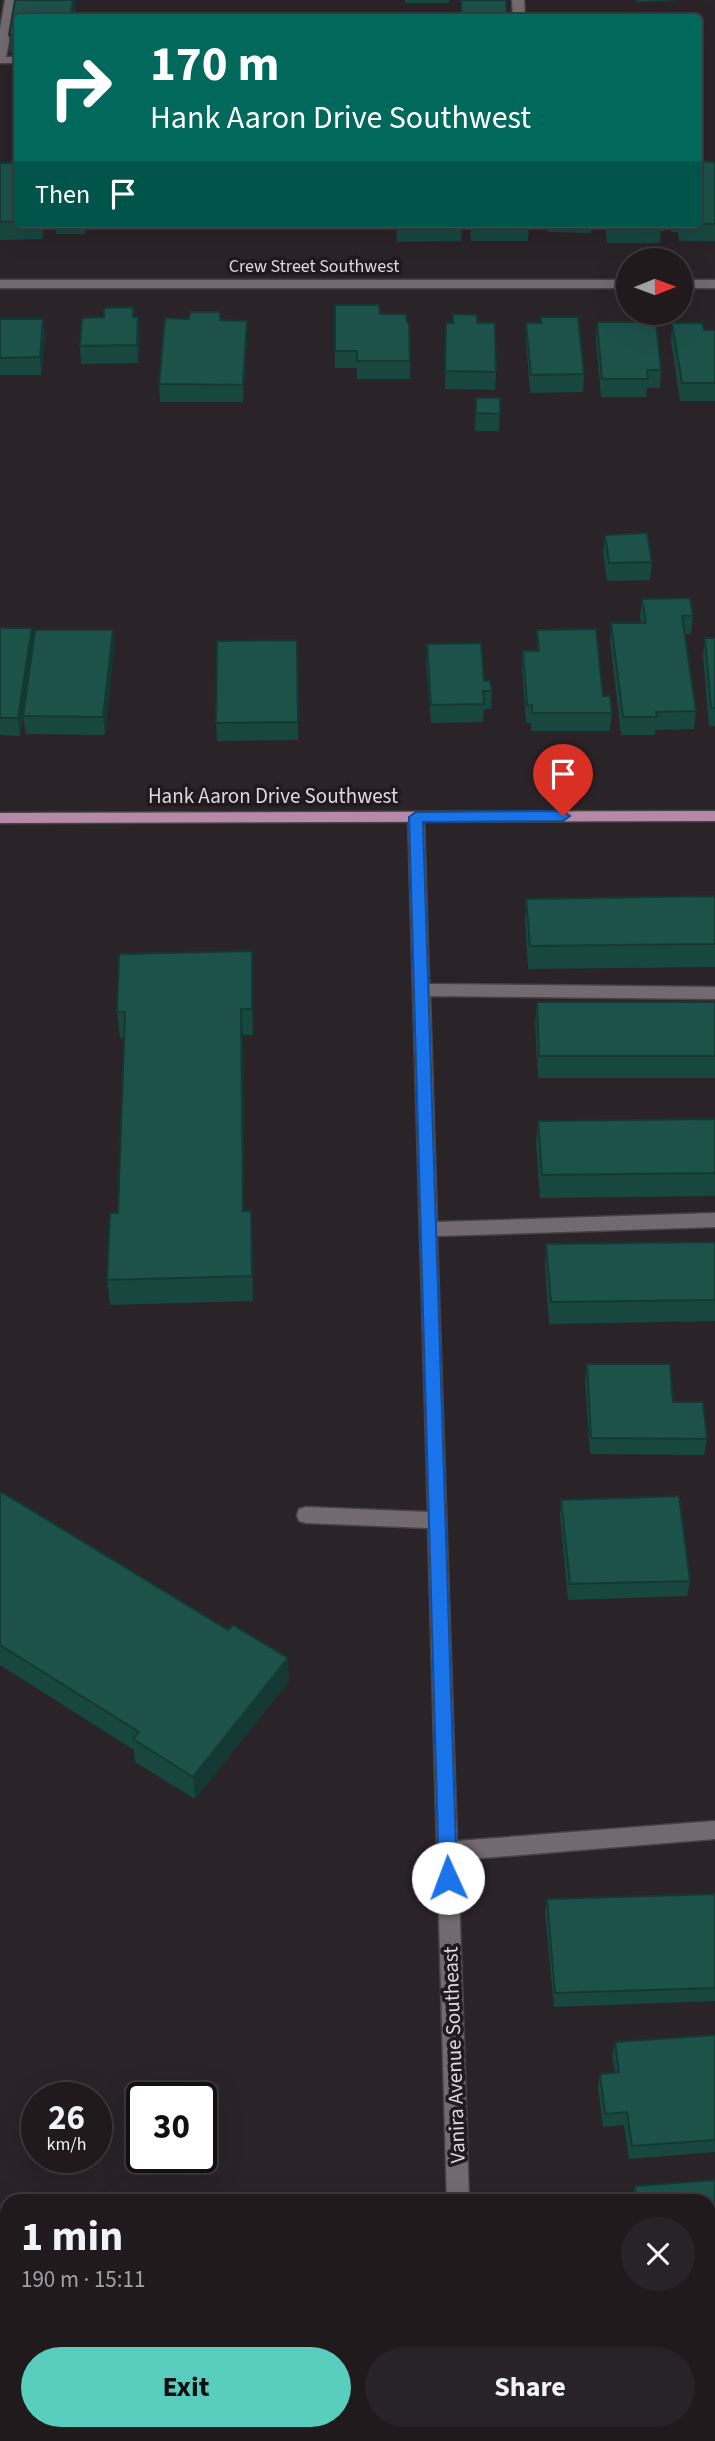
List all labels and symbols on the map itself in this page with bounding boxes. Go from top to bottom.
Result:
north arrow [616,248,693,326]
street label: Crew Street Southwest [229,254,399,279]
pin [533,744,593,816]
street label: Hank Aaron Drive Southwest [148,781,398,811]
position arrow [411,1841,485,1915]
street label: Vanira Avenue Southeast [435,1946,473,2164]
speed limit sign: 30 [126,2082,217,2173]

